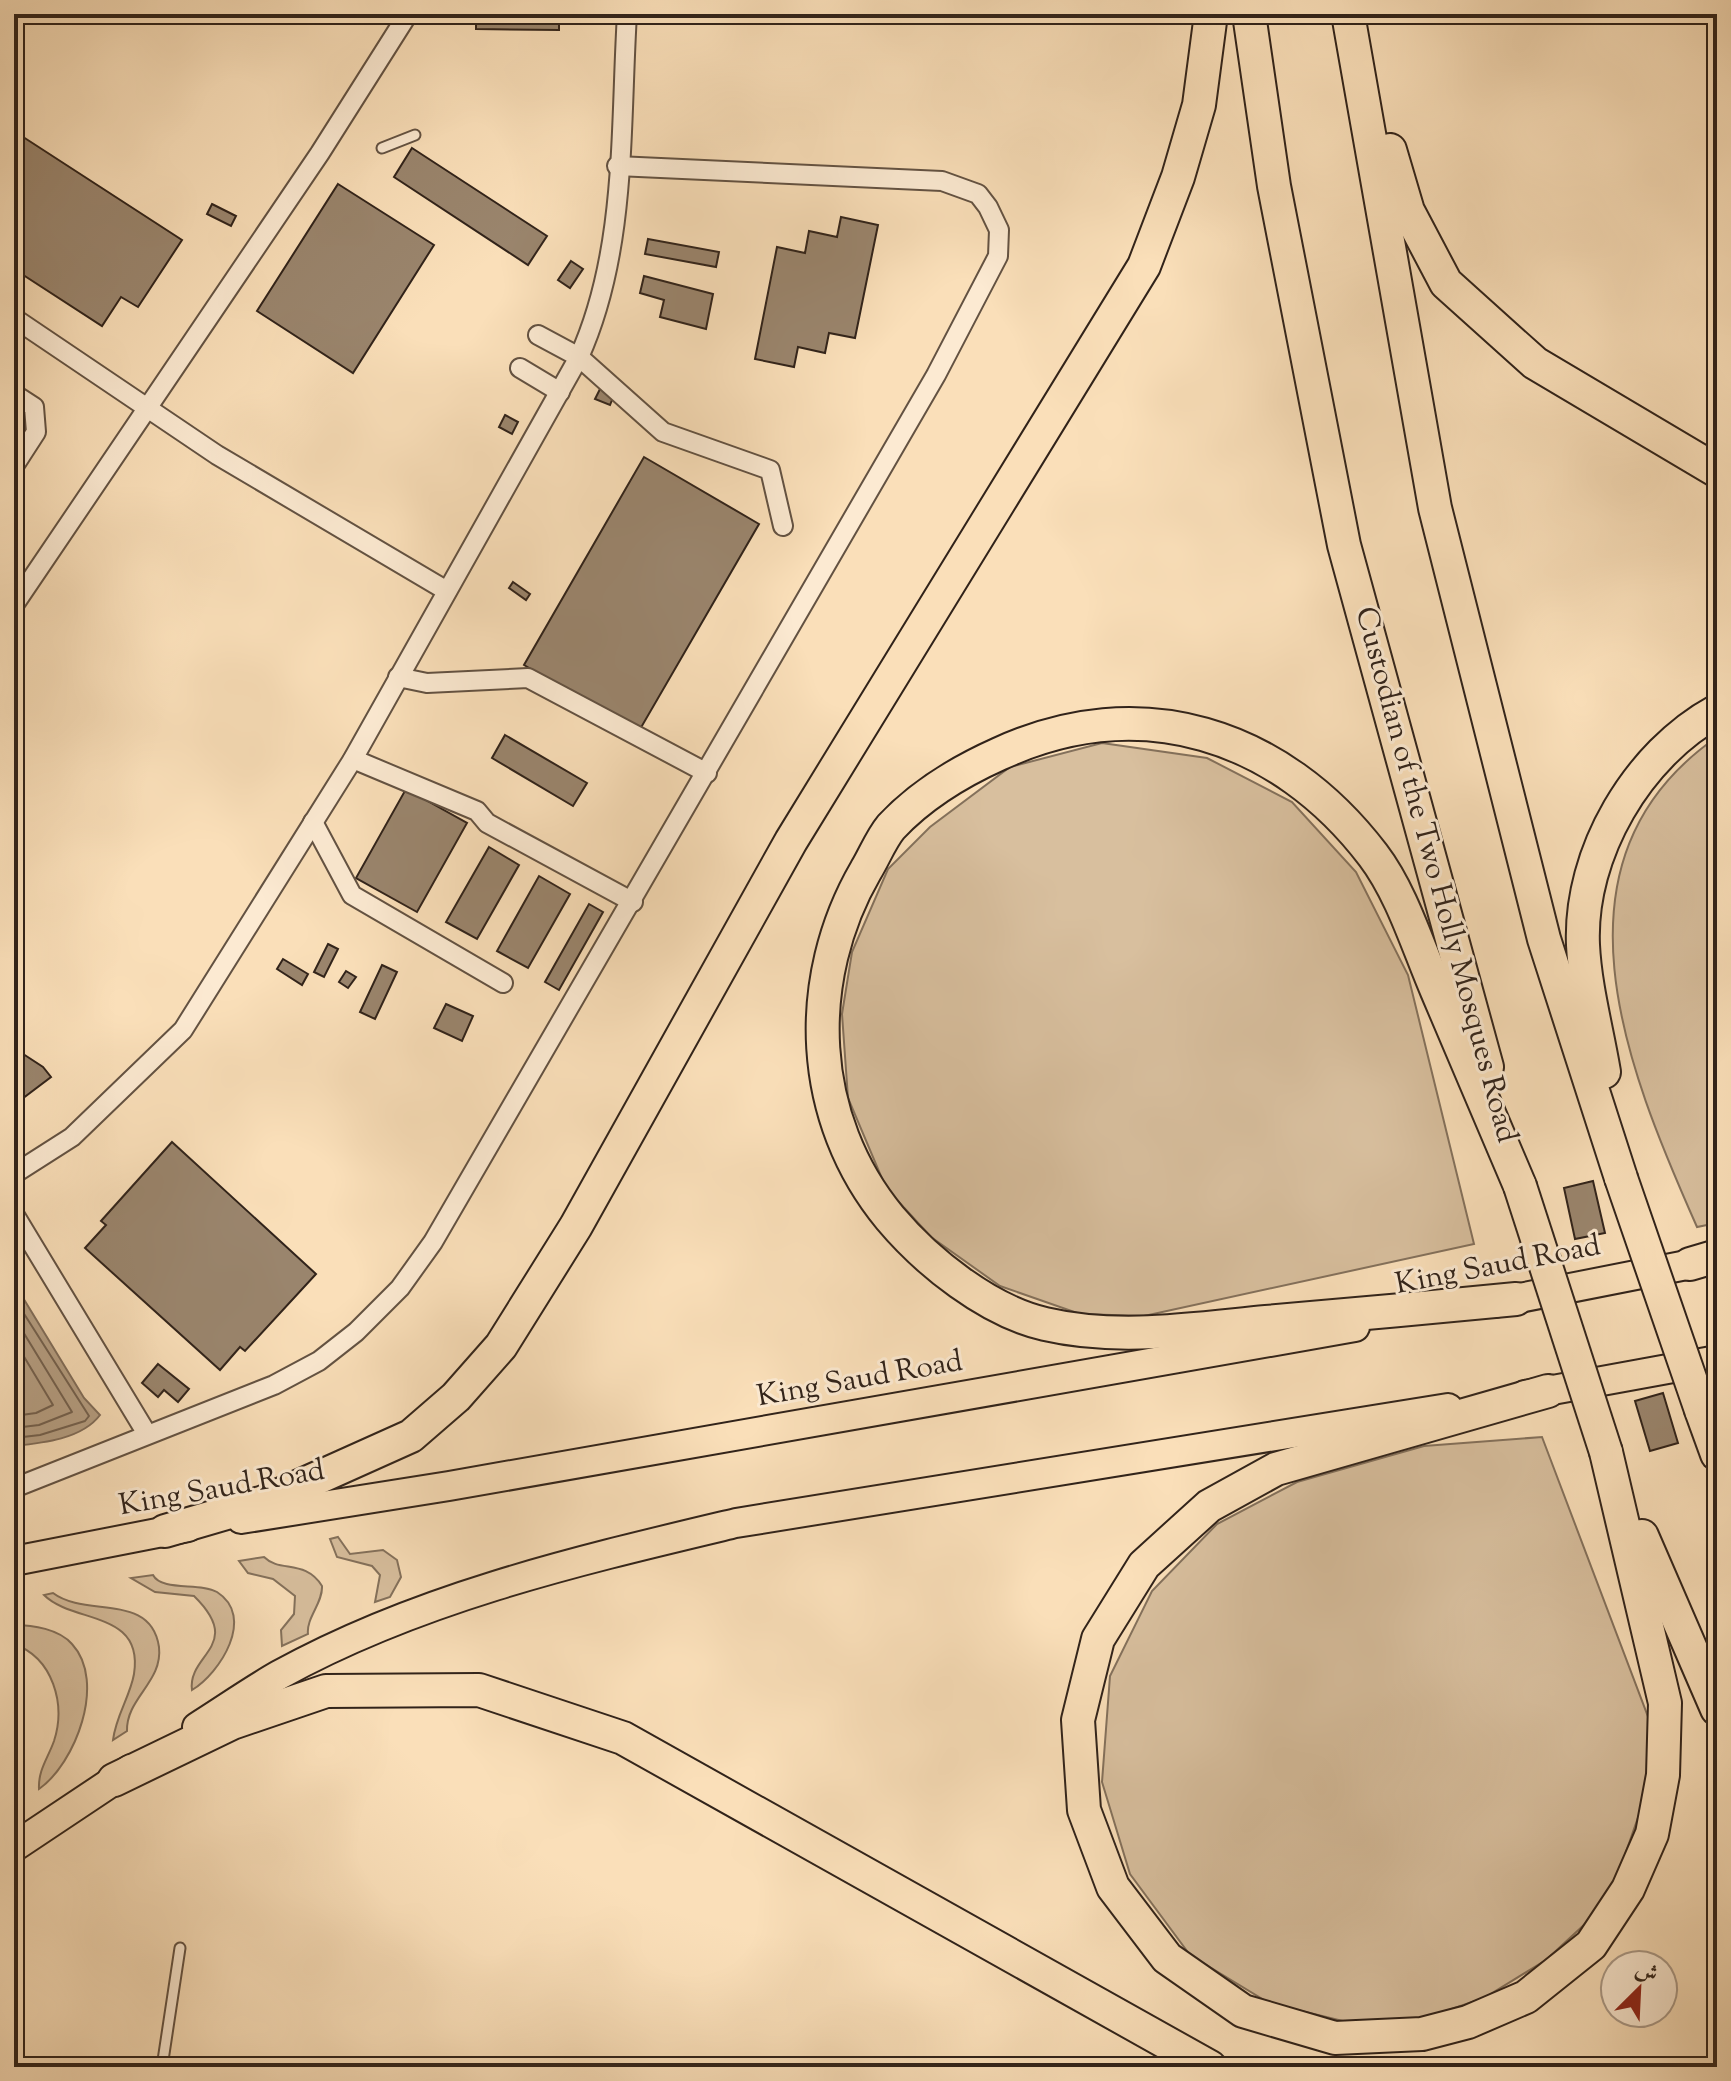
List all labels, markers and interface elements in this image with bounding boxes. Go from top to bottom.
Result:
street label: Custodian of the Two Holly Mosques Road [1343,602,1527,1148]
street label: King Saud Road [1392,1225,1604,1307]
street label: King Saud Road [754,1341,966,1419]
street label: King Saud Road [116,1450,328,1528]
north arrow [1599,1949,1679,2029]
text: ش [1629,1954,1662,1993]

